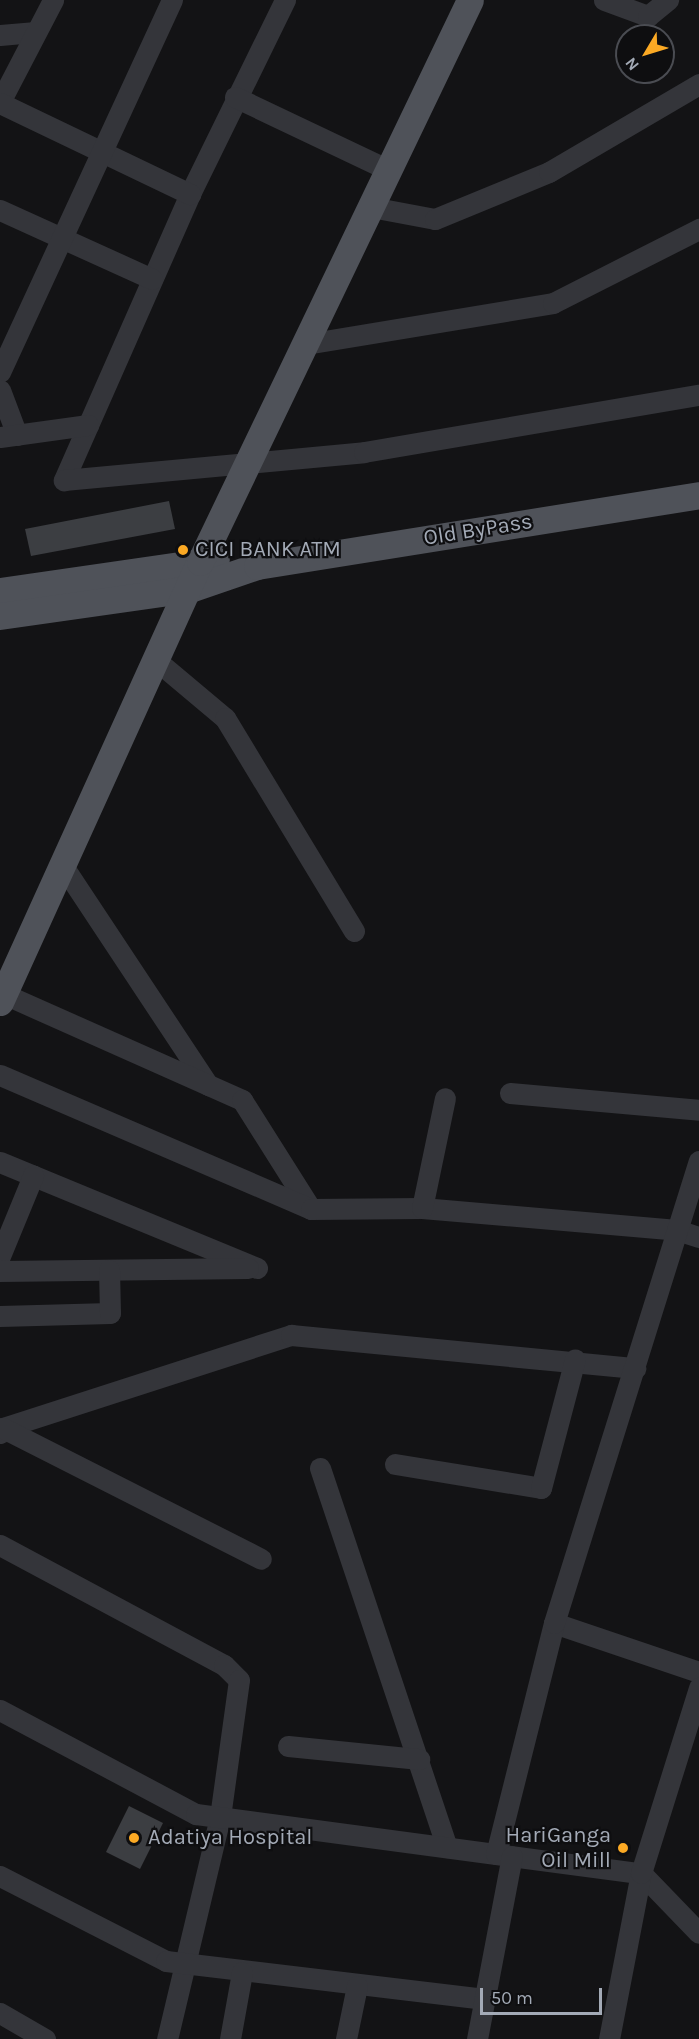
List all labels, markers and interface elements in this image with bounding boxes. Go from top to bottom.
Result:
north arrow [615,24,675,84]
text: N [621,54,643,75]
street label: Old ByPass [422,508,534,552]
place label: CICI BANK ATM [195,537,341,563]
marker: CICI BANK ATM [176,543,190,557]
place label: HariGanga Oil Mill [506,1822,611,1874]
place label: Adatiya Hospital [148,1825,312,1851]
marker: Adatiya Hospital [125,1829,143,1847]
marker: HariGanga Oil Mill [616,1841,630,1855]
scale bar [483,1976,604,2014]
text: 50 m [491,1987,533,2009]

